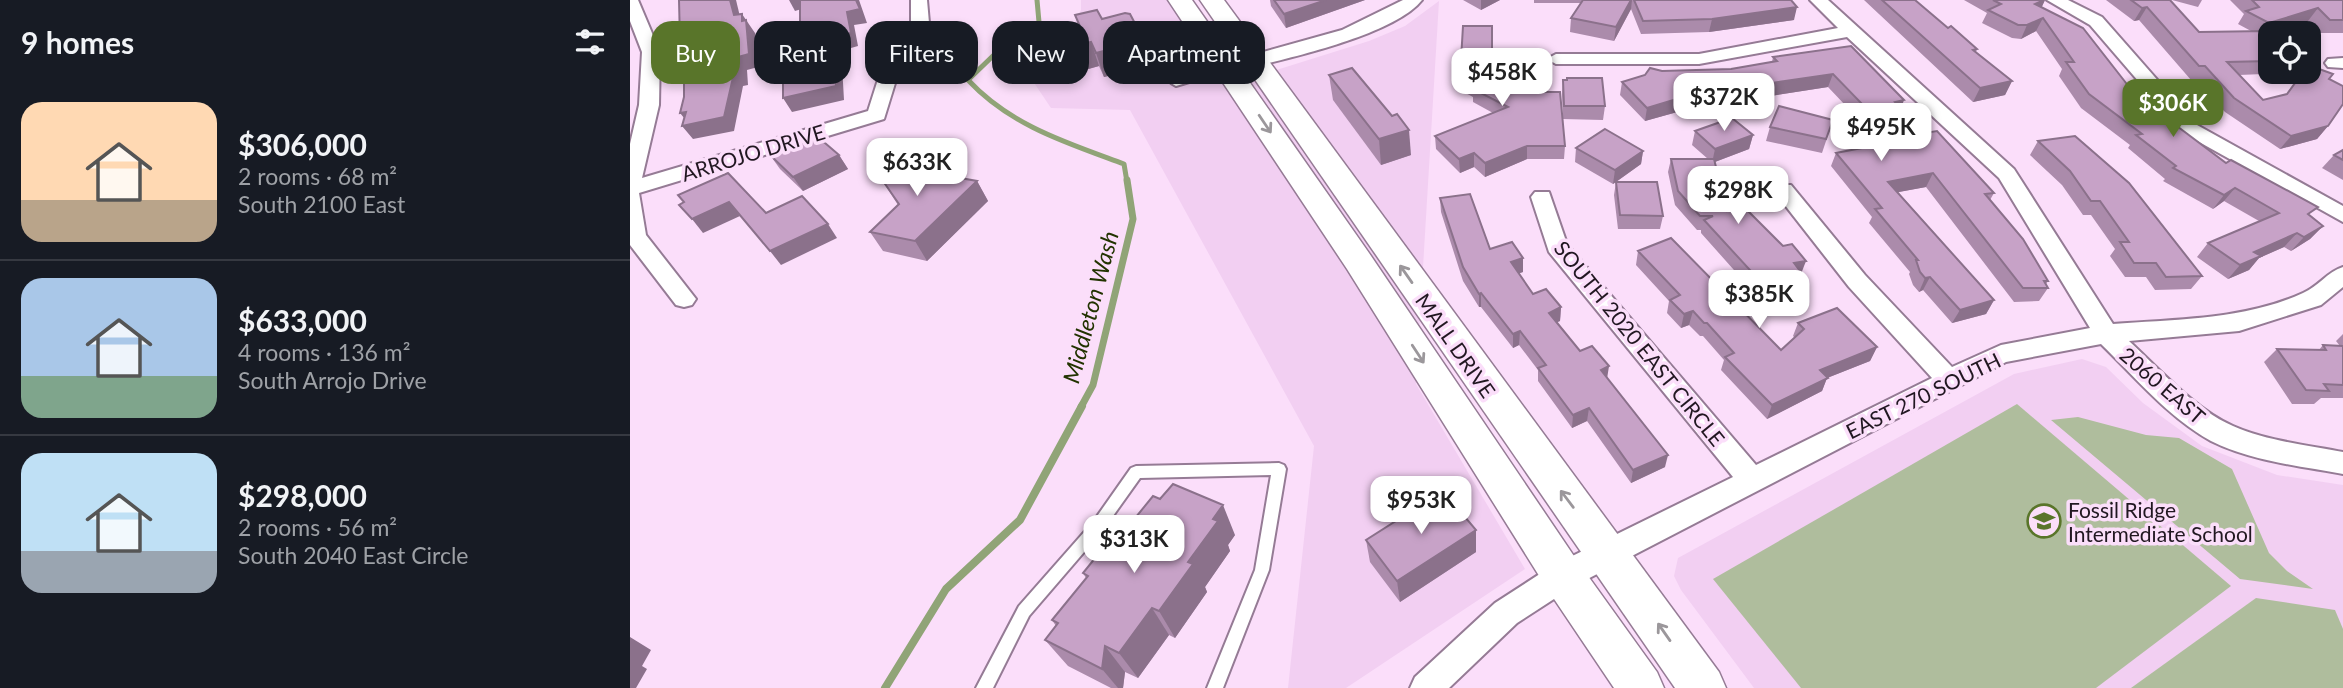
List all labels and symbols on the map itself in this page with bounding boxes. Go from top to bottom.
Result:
pin: $458K [1453,48,1551,108]
pin: $372K [1675,74,1773,133]
pin: $306K [2124,80,2222,139]
pin: $495K [1832,104,1930,163]
one-way arrow [1258,114,1272,133]
street label: ARROJO DRIVE [678,118,828,186]
pin: $633K [868,138,966,198]
pin: $298K [1689,166,1787,226]
water label: Middleton Wash [1056,228,1124,386]
street label: SOUTH 2020 EAST CIRCLE [1550,236,1730,450]
one-way arrow [1399,265,1413,284]
pin: $385K [1710,270,1808,330]
street label: MALL DRIVE [1411,288,1501,402]
street label: 2060 EAST [2115,341,2211,429]
one-way arrow [1411,344,1426,363]
street label: EAST 270 SOUTH [1842,347,2004,443]
pin: $953K [1372,476,1470,536]
one-way arrow [1560,490,1575,509]
place label: Fossil Ridge Intermediate School [2068,497,2253,546]
school or university icon: Fossil Ridge Intermediate School [2025,502,2063,540]
pin: $313K [1085,516,1183,575]
one-way arrow [1657,623,1671,642]

